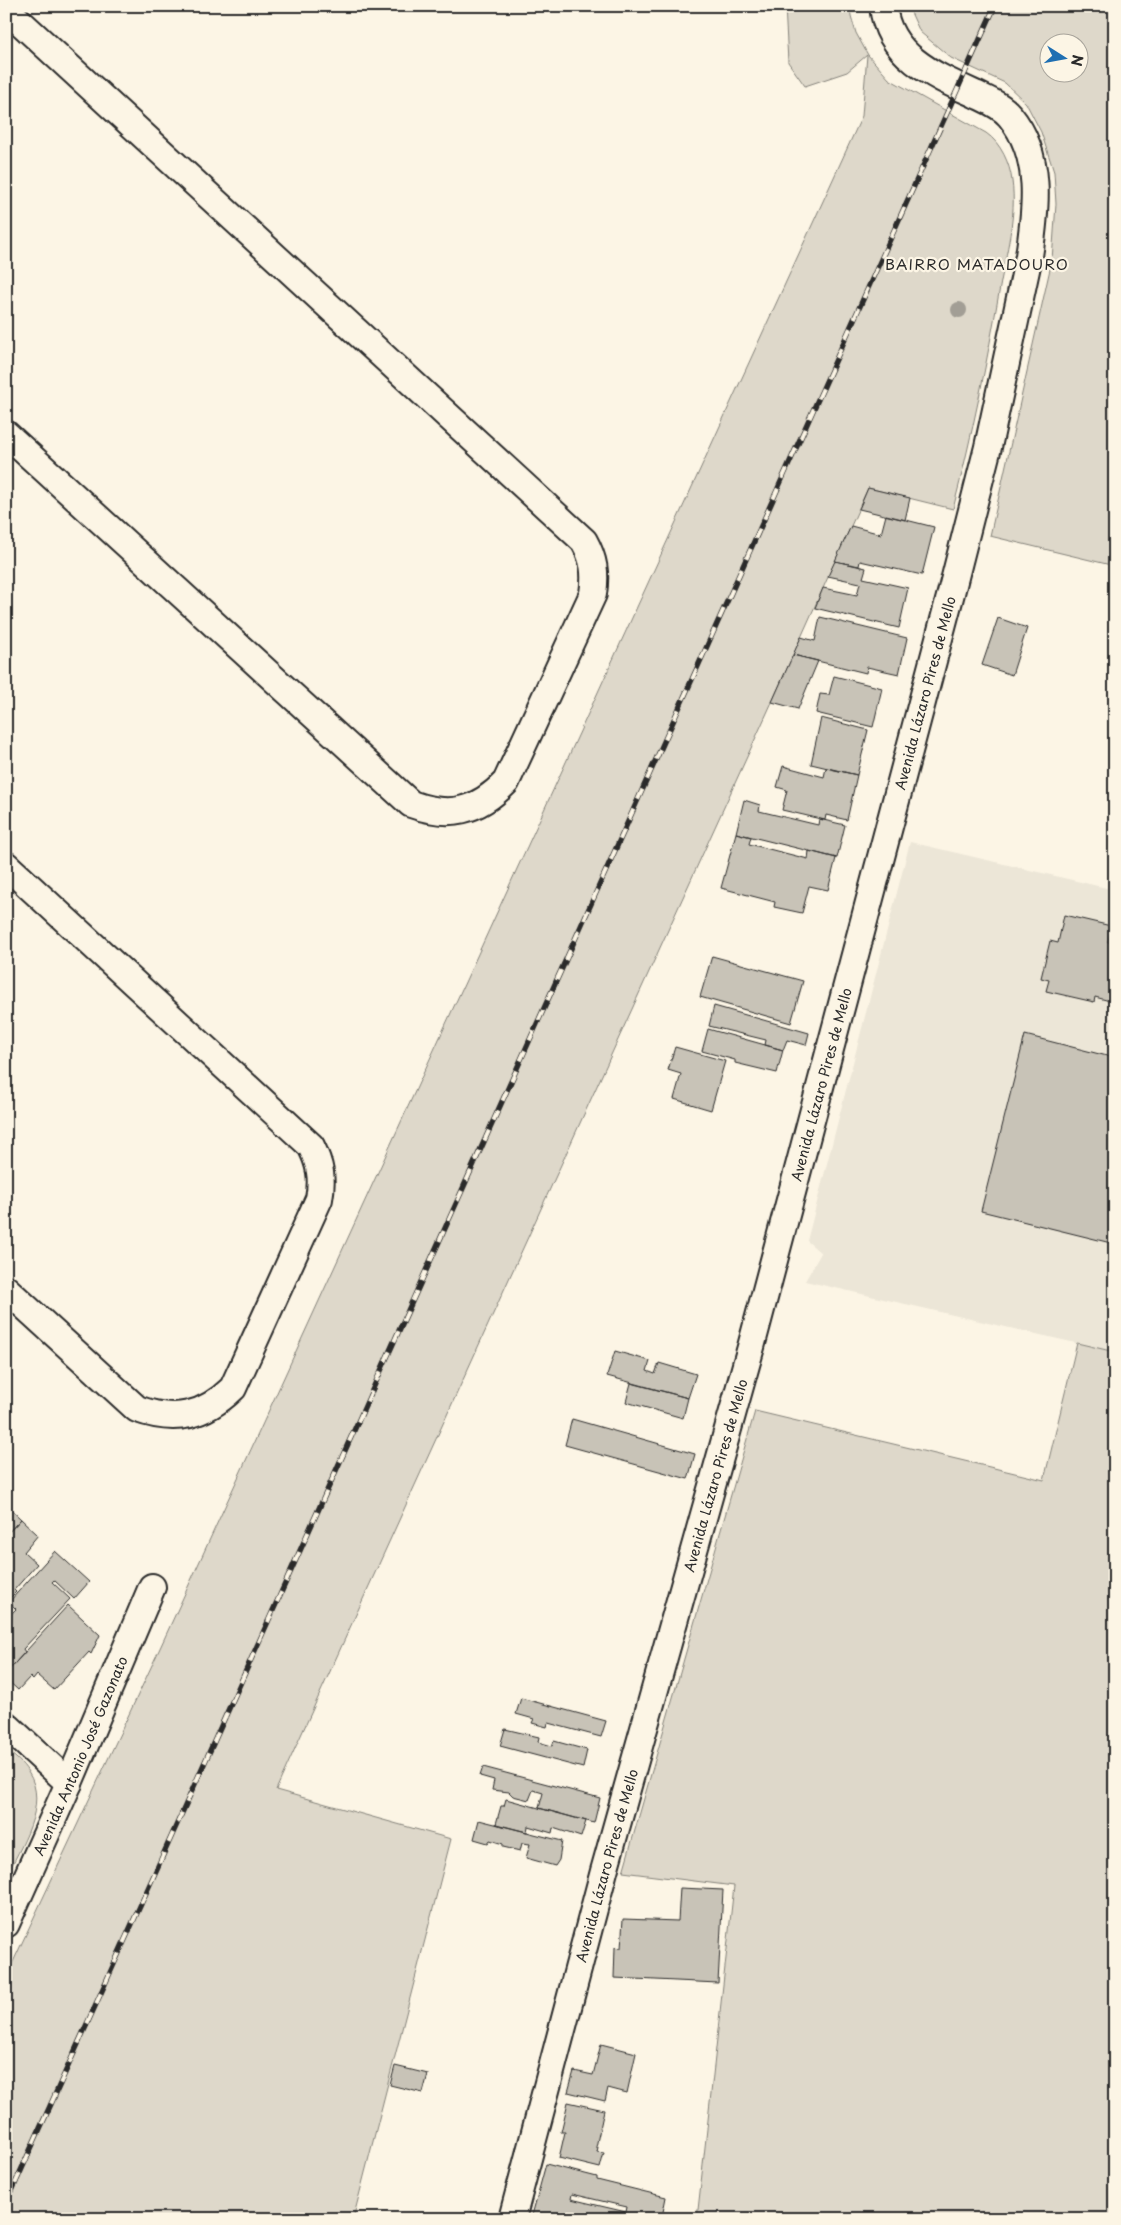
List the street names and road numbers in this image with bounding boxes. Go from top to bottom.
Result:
street label: Avenida Lázaro Pires de Mello [889,593,960,792]
street label: Avenida Lázaro Pires de Mello [785,985,856,1183]
street label: Avenida Lázaro Pires de Mello [678,1376,752,1574]
street label: Avenida Antonio José Gazonato [28,1652,132,1859]
street label: Avenida Lázaro Pires de Mello [570,1766,643,1964]

